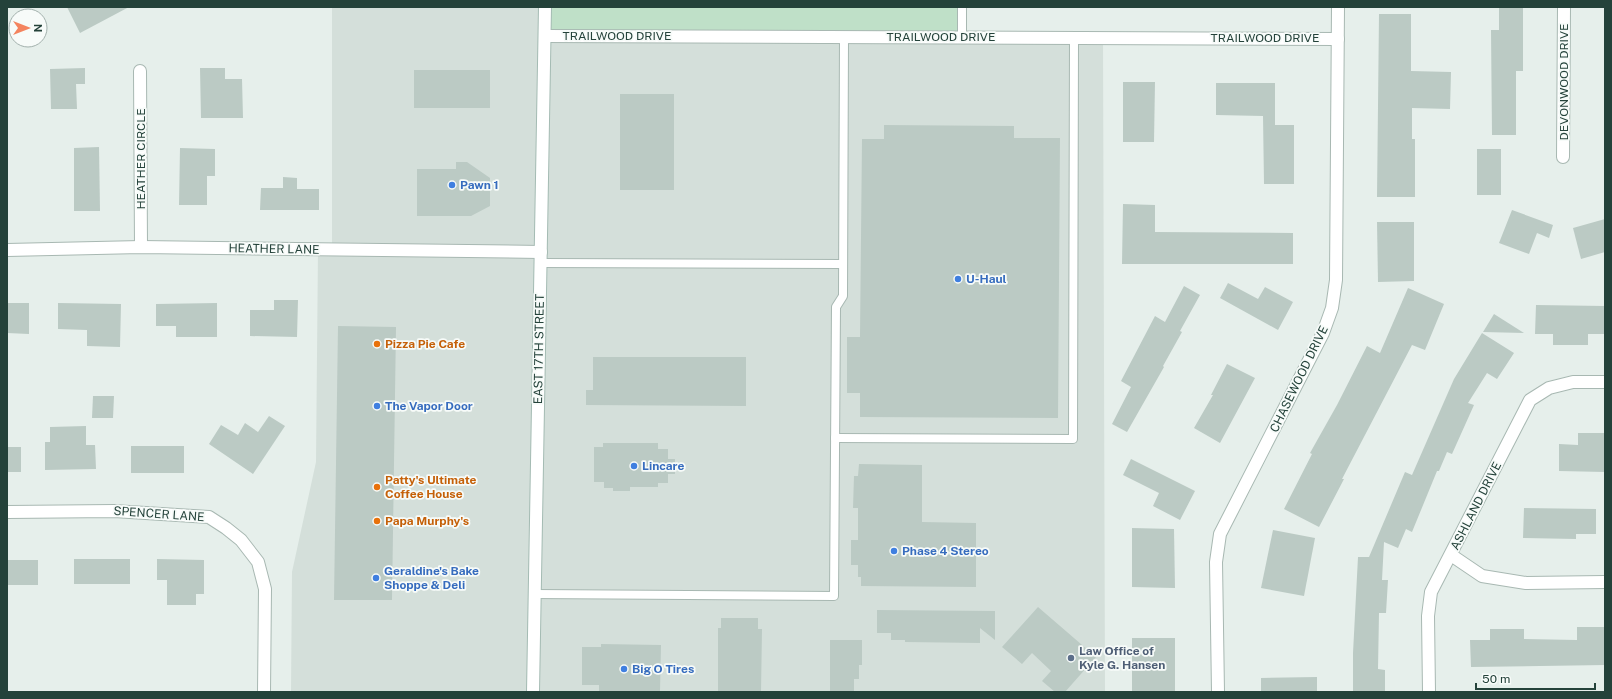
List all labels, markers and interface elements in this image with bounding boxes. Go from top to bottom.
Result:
north arrow [8,8,48,48]
text: N [32,24,44,32]
street label: DEVONWOOD DRIVE [1557,24,1571,140]
street label: TRAILWOOD DRIVE [563,29,671,43]
street label: TRAILWOOD DRIVE [887,30,995,44]
street label: TRAILWOOD DRIVE [1211,31,1319,45]
street label: HEATHER CIRCLE [134,108,148,210]
place label: Pawn 1 [460,178,499,192]
marker: Pawn 1 [447,180,457,190]
street label: HEATHER LANE [228,241,320,257]
place label: U-Haul [966,272,1007,286]
marker: U-Haul [953,274,963,284]
street label: EAST 17TH STREET [531,294,547,404]
street label: CHASEWOOD DRIVE [1267,323,1331,435]
place label: Pizza Pie Cafe [385,337,465,351]
marker: Pizza Pie Cafe [372,339,382,349]
place label: The Vapor Door [385,399,473,413]
marker: The Vapor Door [372,401,382,411]
place label: Lincare [642,459,685,473]
street label: ASHLAND DRIVE [1448,460,1504,552]
marker: Lincare [629,461,639,471]
place label: Patty's Ultimate Coffee House [385,473,476,501]
marker: Patty's Ultimate Coffee House [372,482,382,492]
street label: SPENCER LANE [113,504,205,524]
place label: Papa Murphy's [385,514,469,528]
marker: Papa Murphy's [372,516,382,526]
place label: Phase 4 Stereo [902,544,989,558]
marker: Phase 4 Stereo [889,546,899,556]
place label: Geraldine's Bake Shoppe & Deli [384,564,479,592]
marker: Geraldine's Bake Shoppe & Deli [371,573,381,583]
place label: Law Office of Kyle G. Hansen [1079,644,1165,672]
marker: Law Office of Kyle G. Hansen [1066,653,1076,663]
place label: Big O Tires [632,662,694,676]
marker: Big O Tires [619,664,629,674]
scale bar [1476,665,1595,691]
text: 50 m [1482,672,1510,686]

